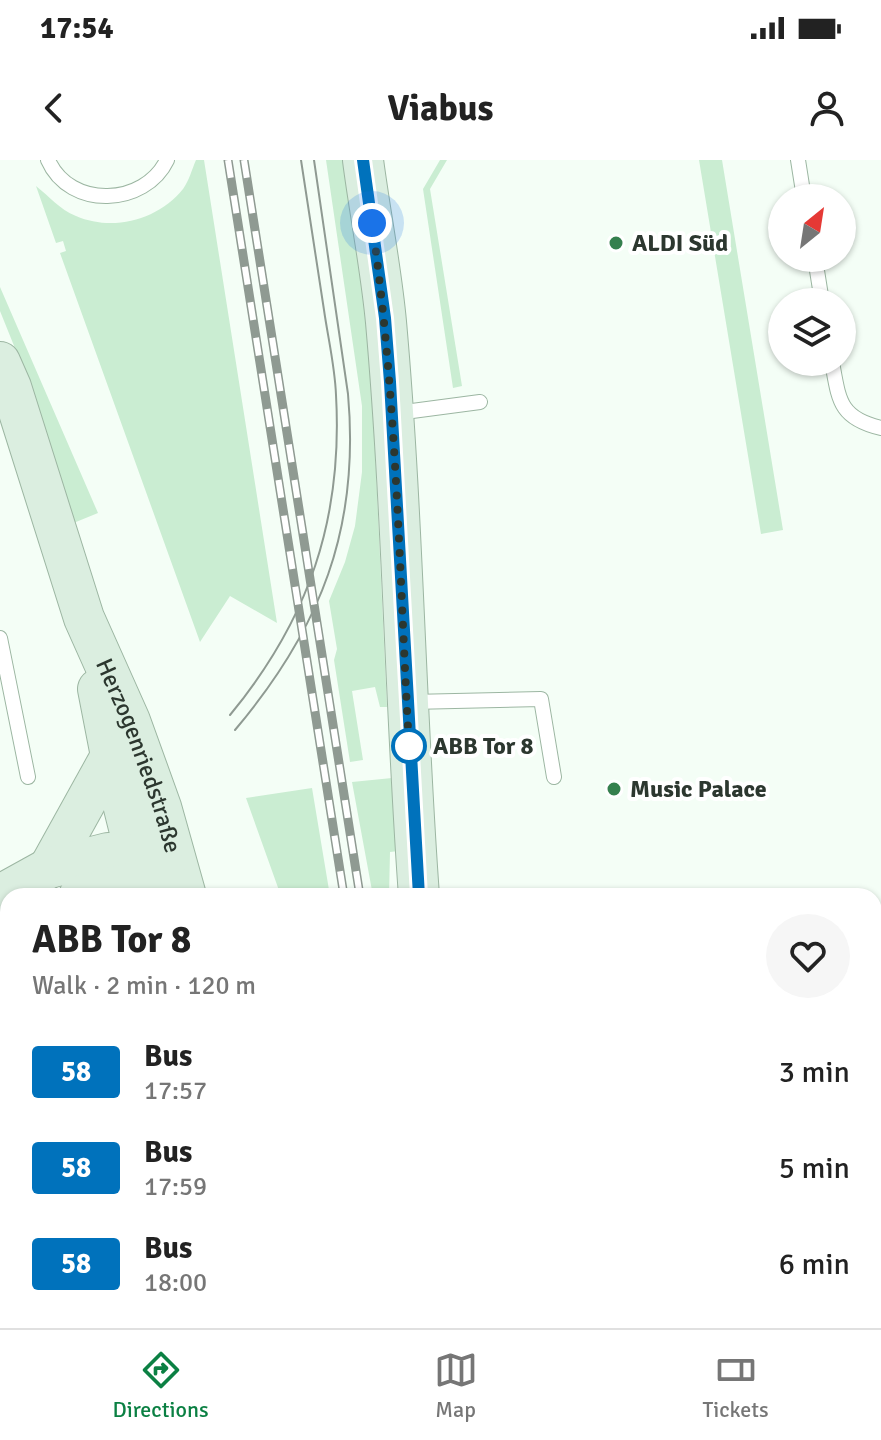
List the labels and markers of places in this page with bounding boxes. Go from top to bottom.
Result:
place label: ALDI Süd [632,228,728,258]
marker: ALDI Süd [607,234,625,252]
marker: ABB Tor 8 [392,729,426,763]
place label: ABB Tor 8 [433,731,534,761]
place label: Music Palace [630,774,767,804]
marker: Music Palace [605,780,623,798]

